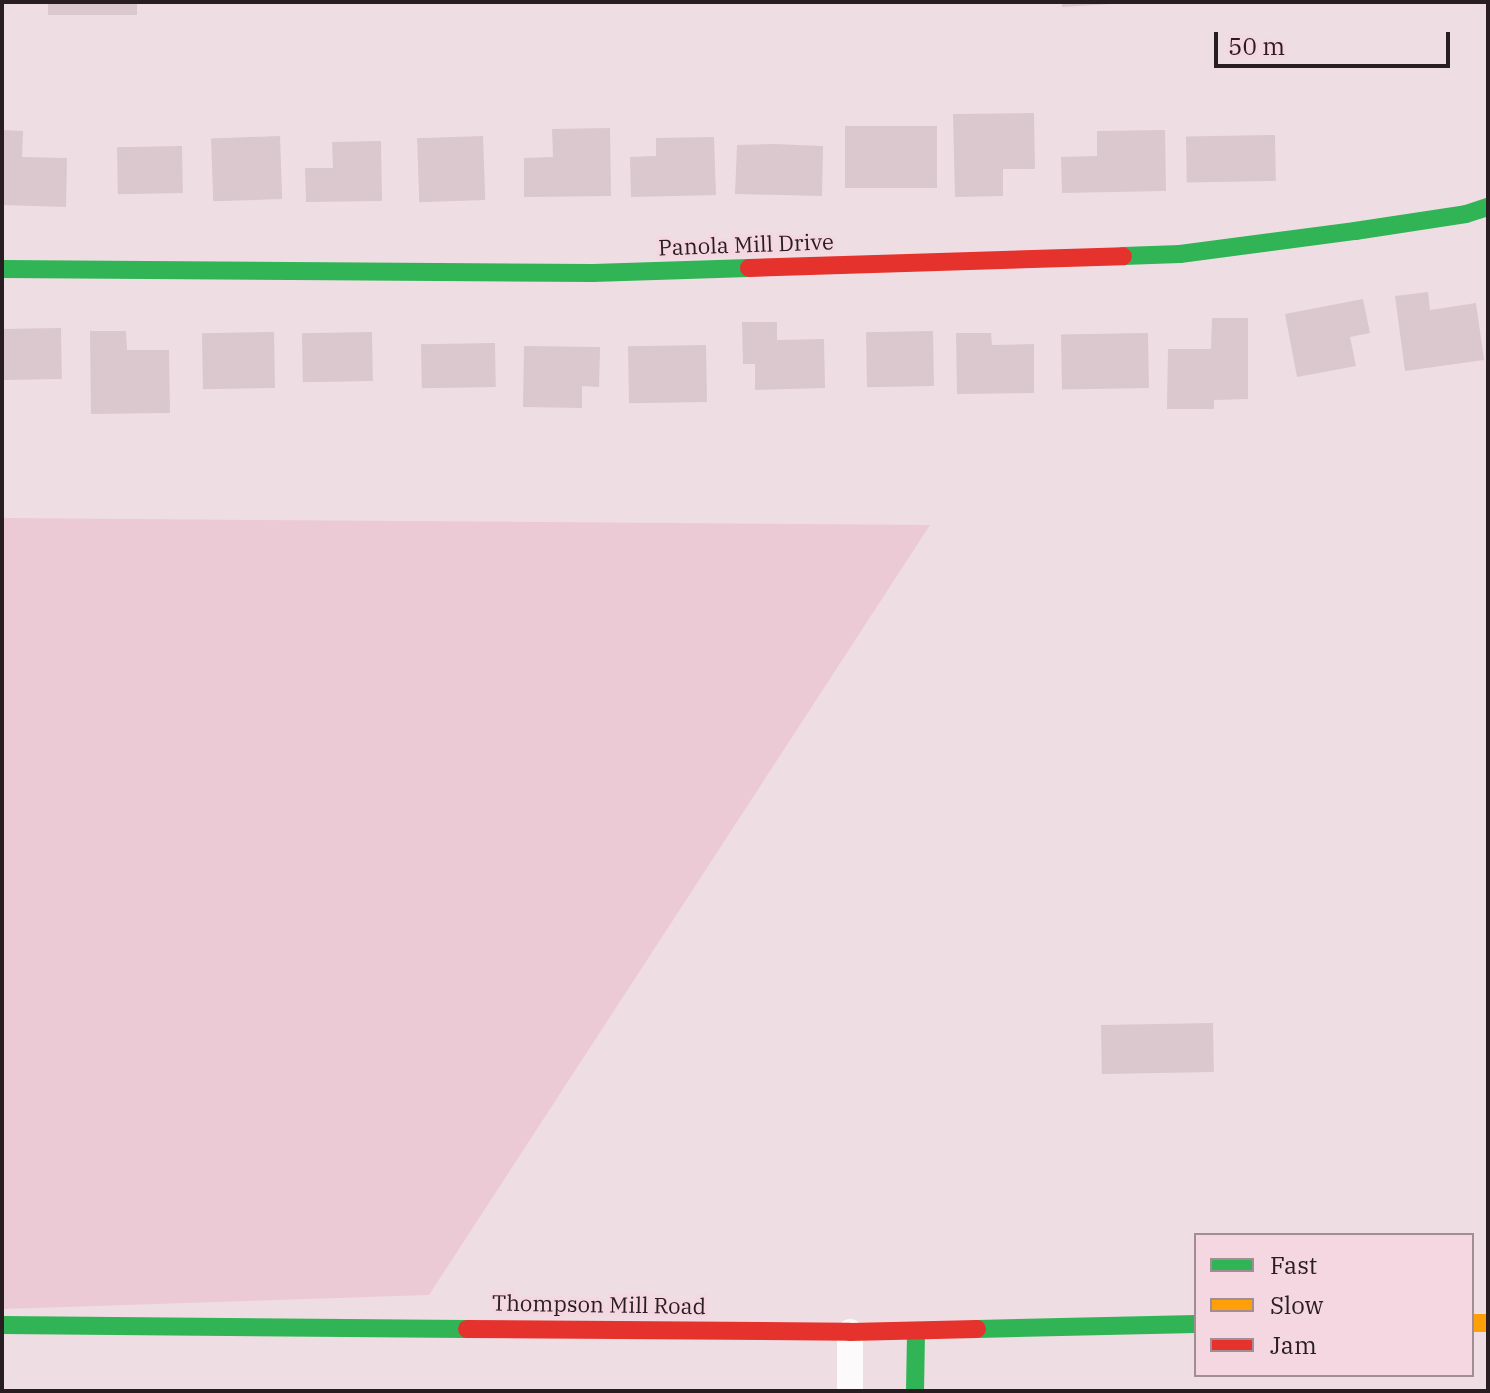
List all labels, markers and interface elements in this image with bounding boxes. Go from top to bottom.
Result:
scale bar [1218,16,1454,66]
text: 50 m [1228,30,1285,62]
street label: Panola Mill Drive [658,228,834,260]
legend [1194,1233,1474,1377]
text: Fast [1270,1249,1317,1281]
street label: Thompson Mill Road [492,1289,706,1319]
text: Slow [1270,1289,1323,1321]
text: Jam [1270,1329,1317,1361]

